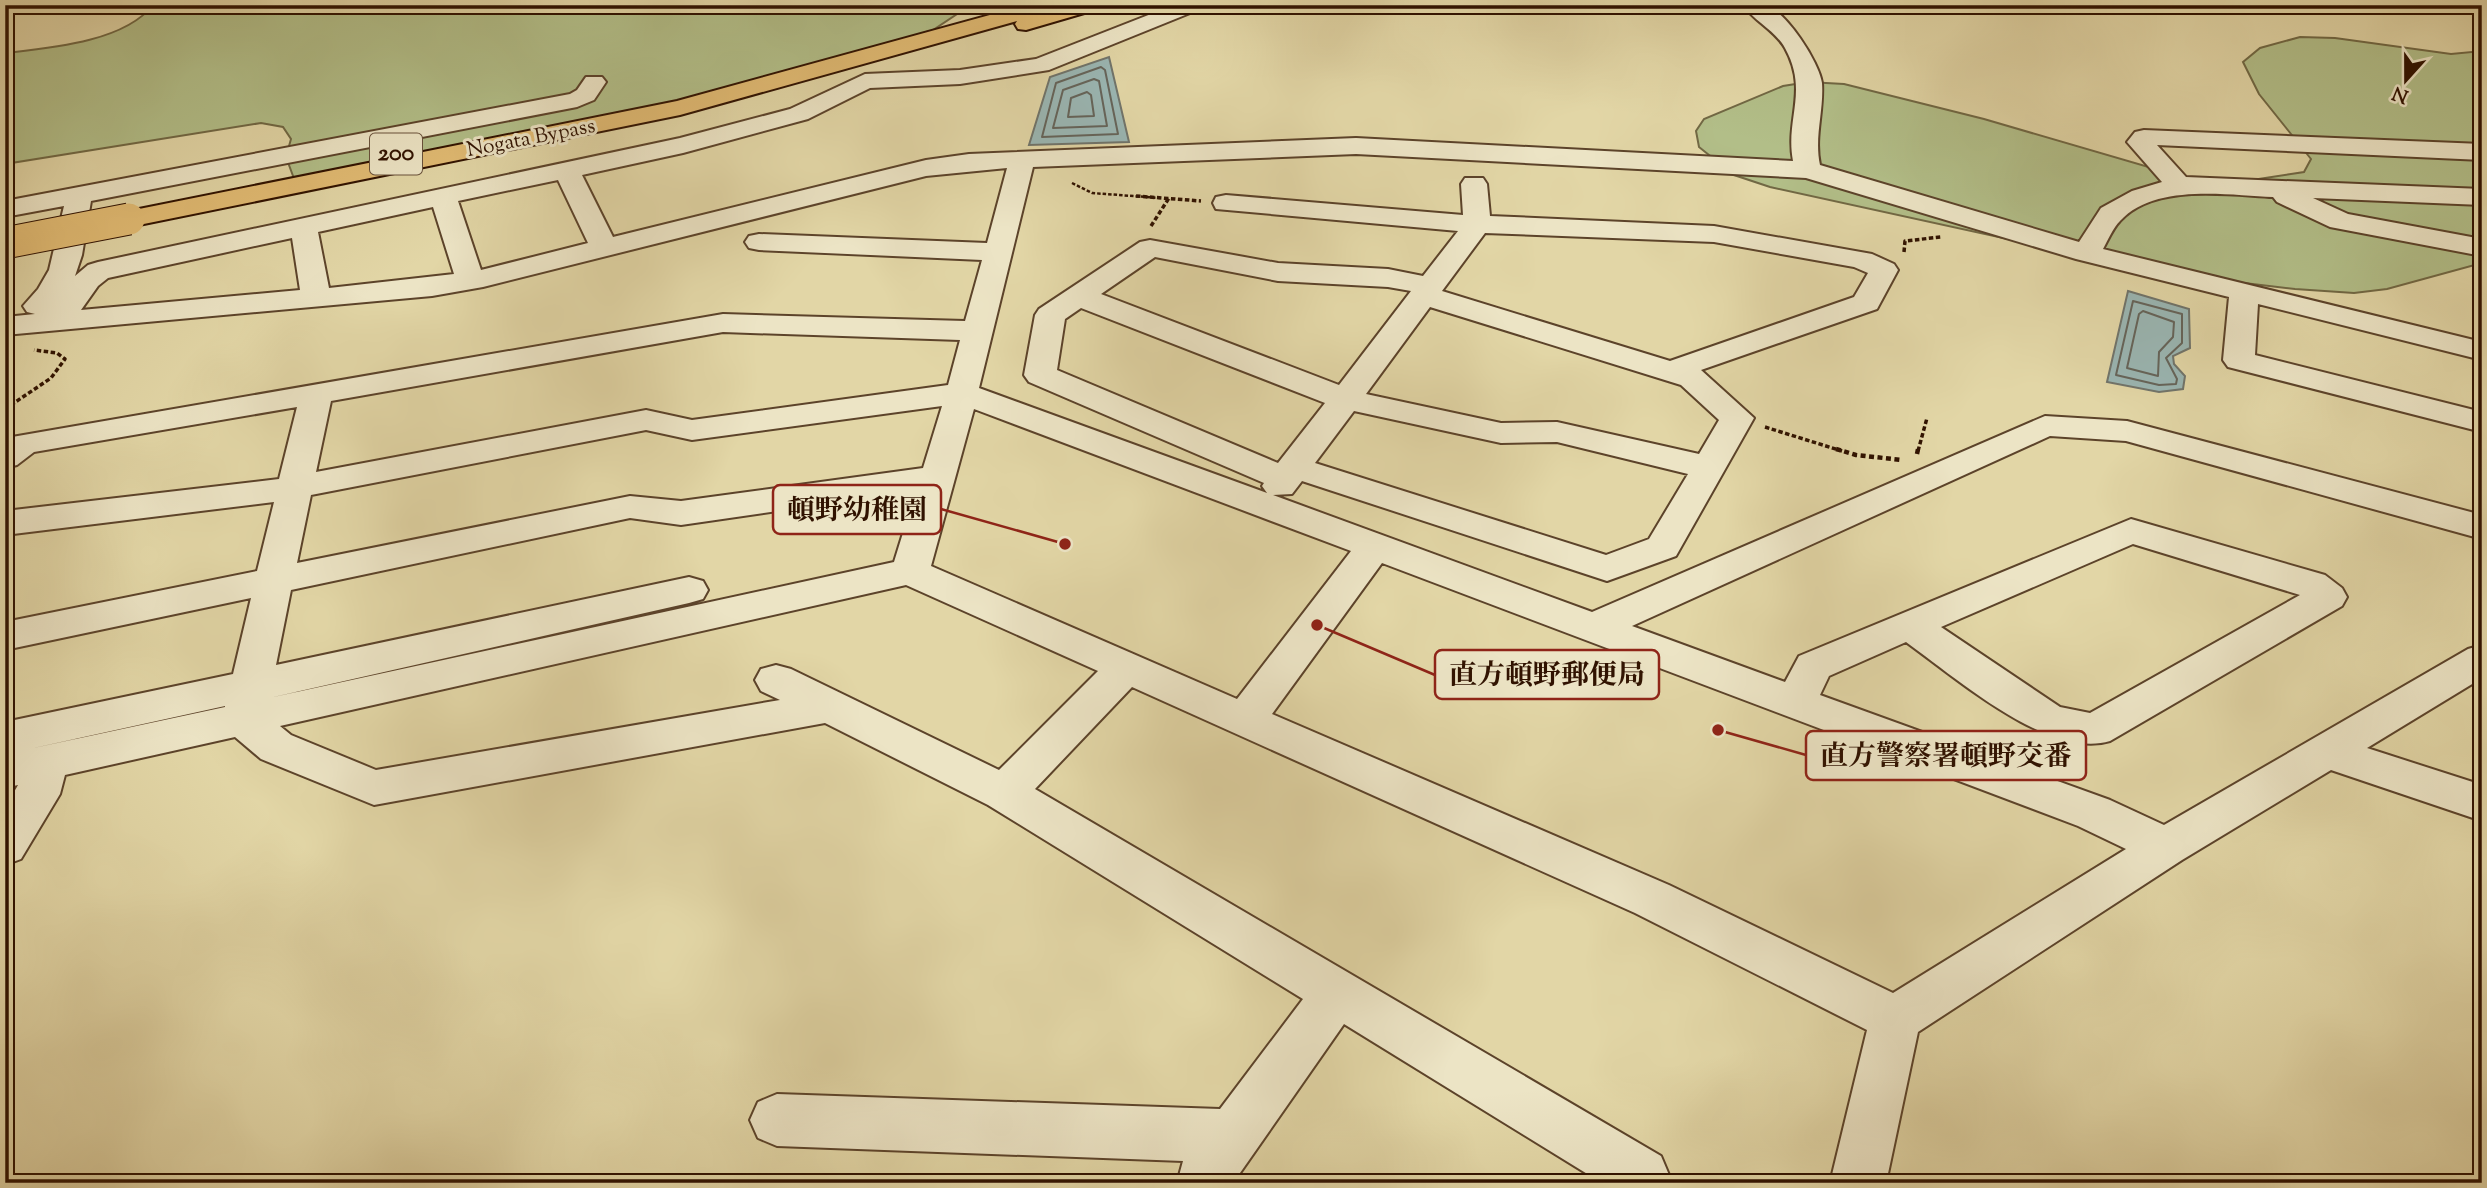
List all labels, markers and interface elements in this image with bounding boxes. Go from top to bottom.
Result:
north arrow [2372,46,2442,116]
text: N [2389,78,2413,109]
street label: Nogata Bypass [464,112,598,166]
road number: 200 [370,134,422,174]
callout: 頓野幼稚園 [773,485,941,534]
text: 頓野幼稚園 [787,492,927,532]
callout: 直方頓野郵便局 [1435,650,1659,699]
text: 直方頓野郵便局 [1449,657,1645,697]
callout: 直方警察署頓野交番 [1806,731,2086,780]
text: 直方警察署頓野交番 [1820,738,2072,778]

